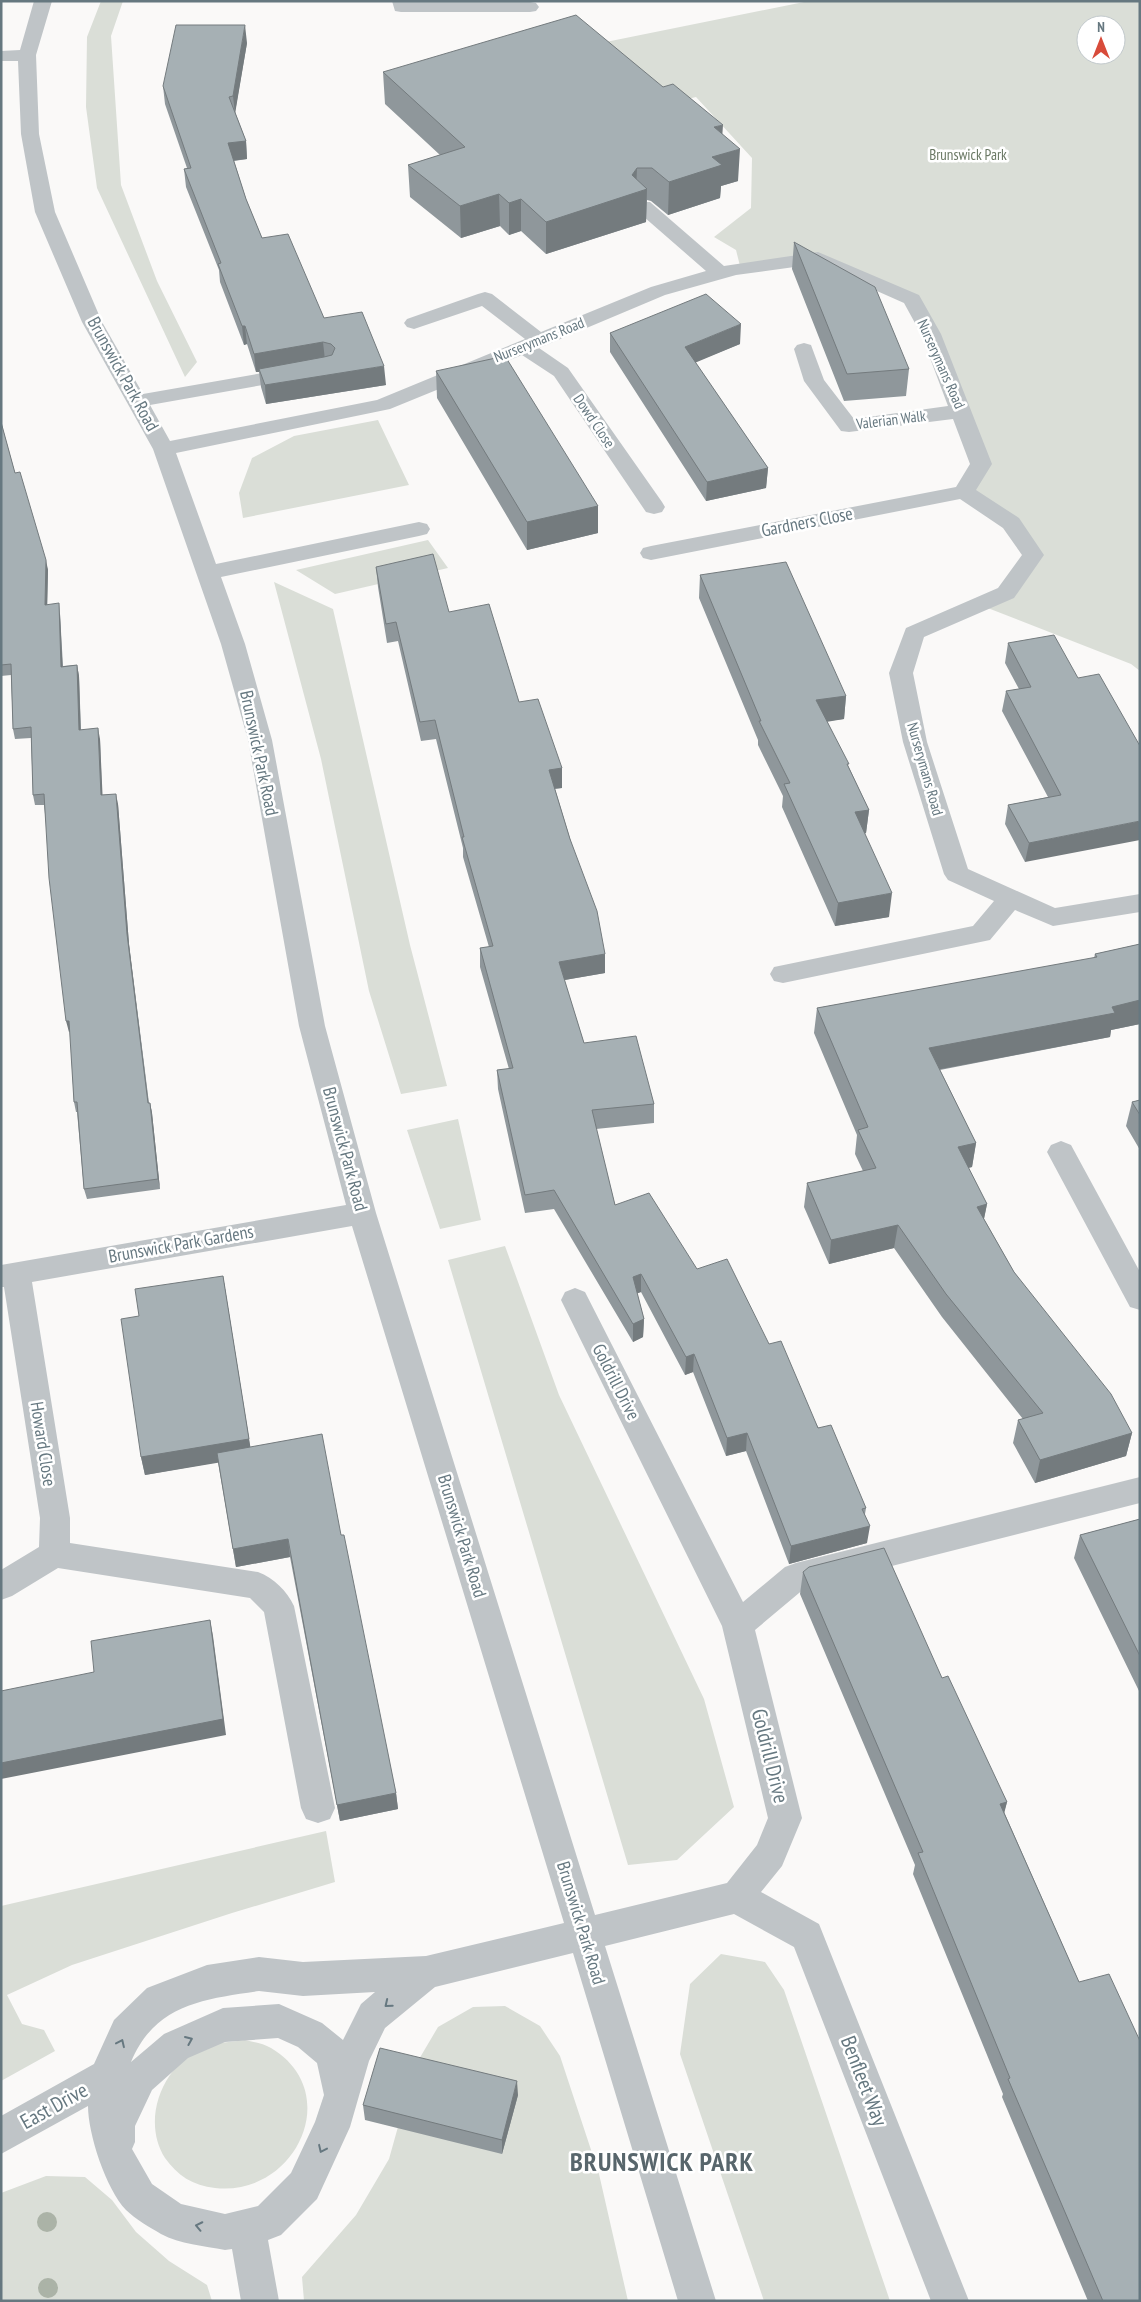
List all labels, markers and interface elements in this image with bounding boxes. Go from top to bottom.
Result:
north arrow [1076,15,1126,65]
text: N [1097,18,1105,36]
park label: Brunswick Park [929,145,1007,164]
street label: Brunswick Park Road [83,312,164,435]
street label: Nurserymans Road [491,313,587,366]
street label: Nurserymans Road [913,316,970,411]
street label: Dowd Close [570,390,619,451]
street label: Valerian Walk [854,406,927,433]
street label: Gardners Close [759,501,855,542]
street label: Brunswick Park Road [235,688,284,818]
street label: Nurserymans Road [903,720,948,818]
street label: Brunswick Park Road [318,1084,373,1213]
street label: Brunswick Park Gardens [107,1219,255,1268]
street label: Goldrill Drive [588,1340,645,1424]
street label: Howard Close [25,1400,62,1488]
street label: Brunswick Park Road [433,1472,492,1600]
street label: Goldrill Drive [746,1706,795,1806]
street label: Brunswick Park Road [552,1859,611,1987]
one-way arrow [385,1998,394,2006]
street label: Benfleet Way [835,2032,894,2130]
one-way arrow [184,2035,193,2046]
one-way arrow [114,2039,125,2048]
street label: East Drive [15,2076,92,2135]
one-way arrow [318,2144,328,2153]
district label: BRUNSWICK PARK [570,2145,754,2178]
one-way arrow [195,2221,204,2232]

